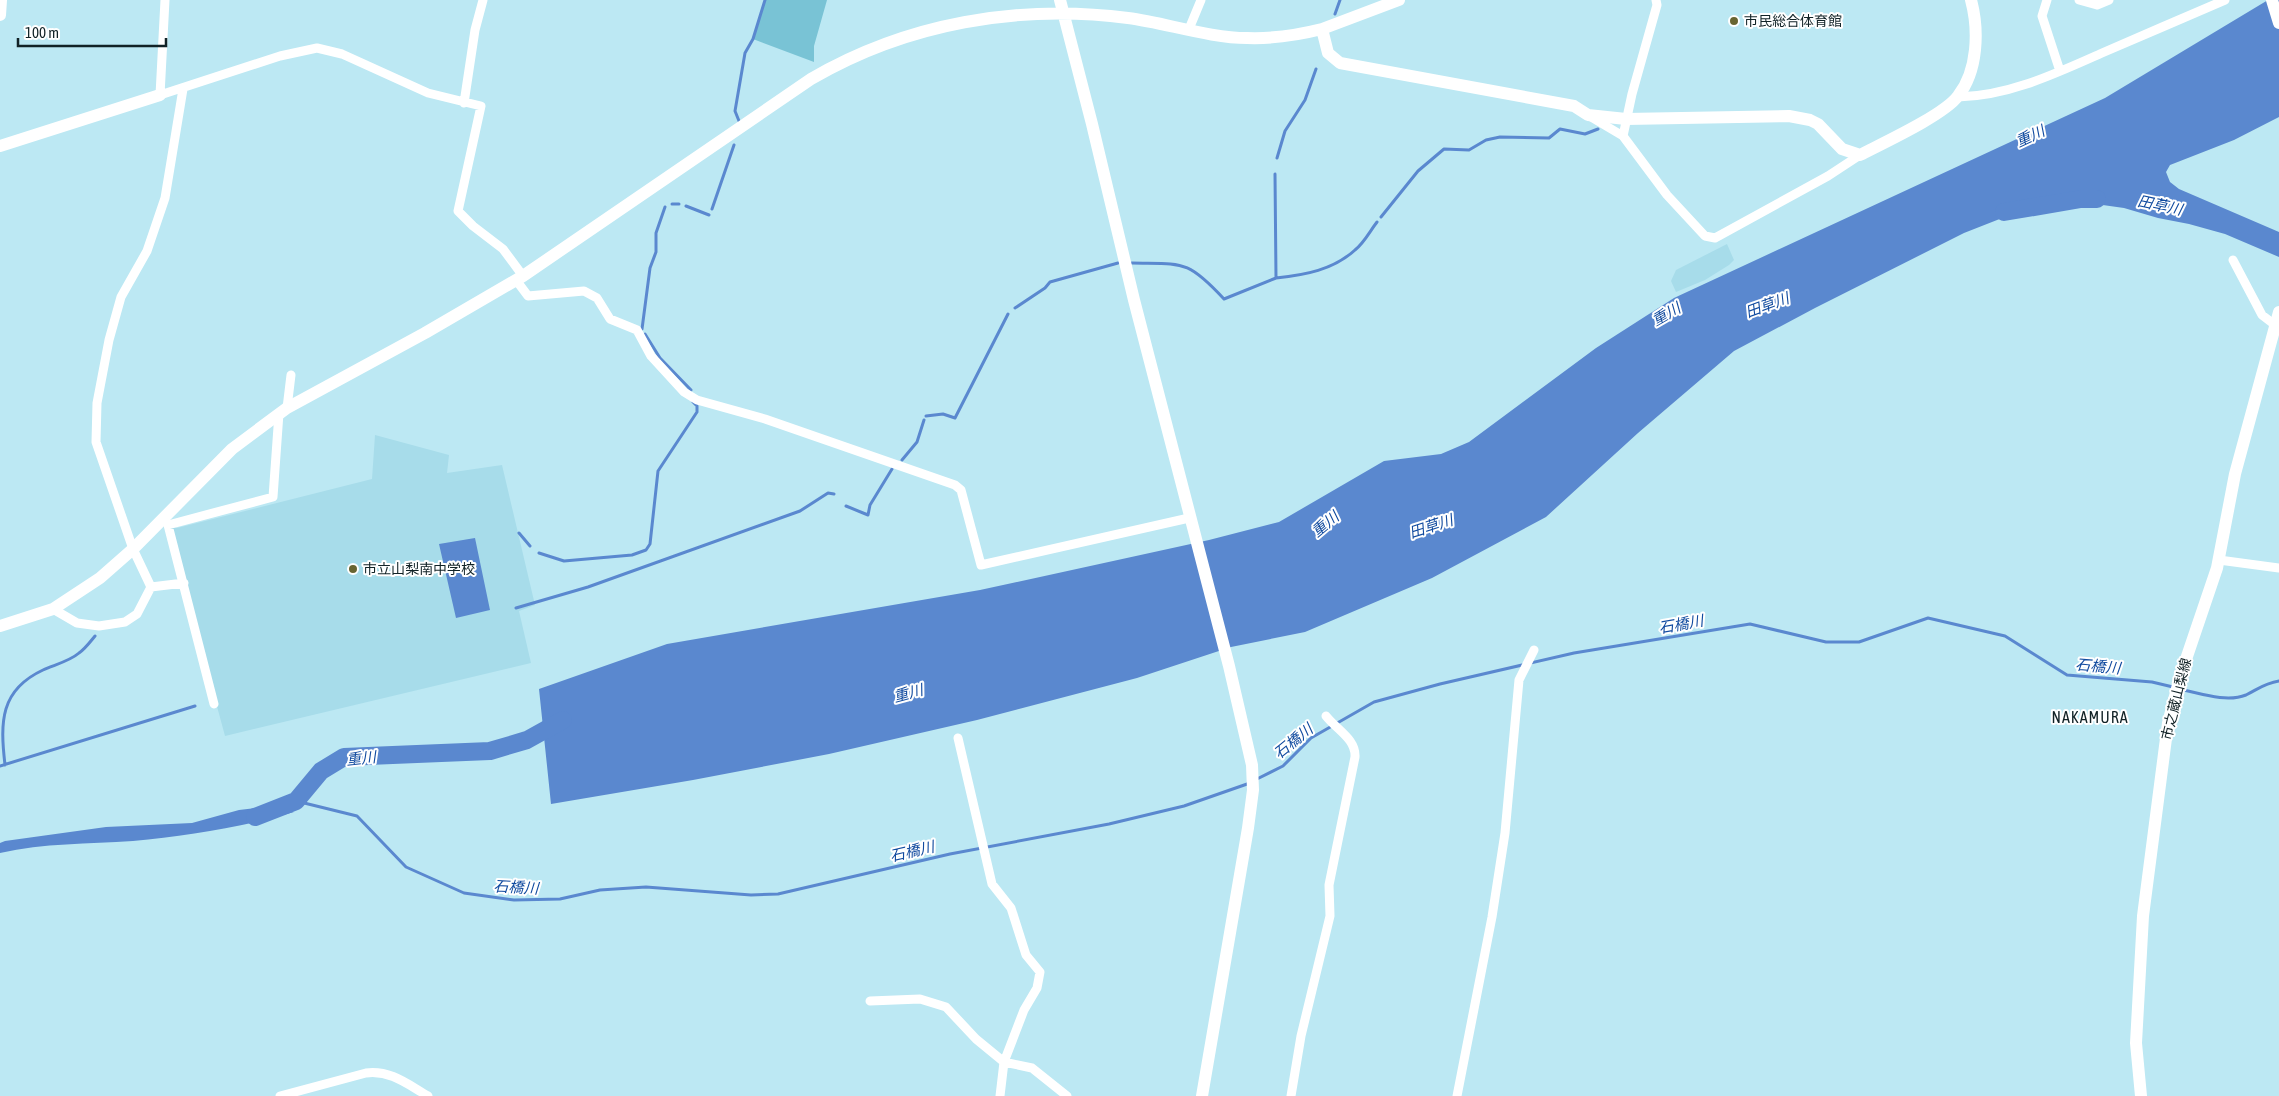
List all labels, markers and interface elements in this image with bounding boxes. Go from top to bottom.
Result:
place label: 市民総合体育館 [1744,13,1842,29]
scale bar [18,15,165,47]
marker: 市民総合体育館 [1728,15,1740,27]
text: 100 m [25,24,59,41]
water label: 重川 [2013,121,2049,150]
water label: 田草川 [2136,192,2186,218]
water label: 田草川 [1743,289,1793,321]
water label: 重川 [1649,298,1685,329]
water label: 重川 [1308,507,1343,540]
water label: 田草川 [1407,510,1457,541]
place label: 市立山梨南中学校 [363,561,475,577]
marker: 市立山梨南中学校 [347,563,359,575]
water label: 石橋川 [1657,611,1707,636]
water label: 石橋川 [2075,656,2123,677]
street label: 市之蔵山梨線 [2158,656,2194,742]
water label: 重川 [891,680,927,705]
district label: NAKAMURA [2052,708,2128,726]
water label: 石橋川 [1270,719,1317,762]
water label: 重川 [345,748,379,768]
water label: 石橋川 [888,837,938,864]
water label: 石橋川 [493,877,541,897]

